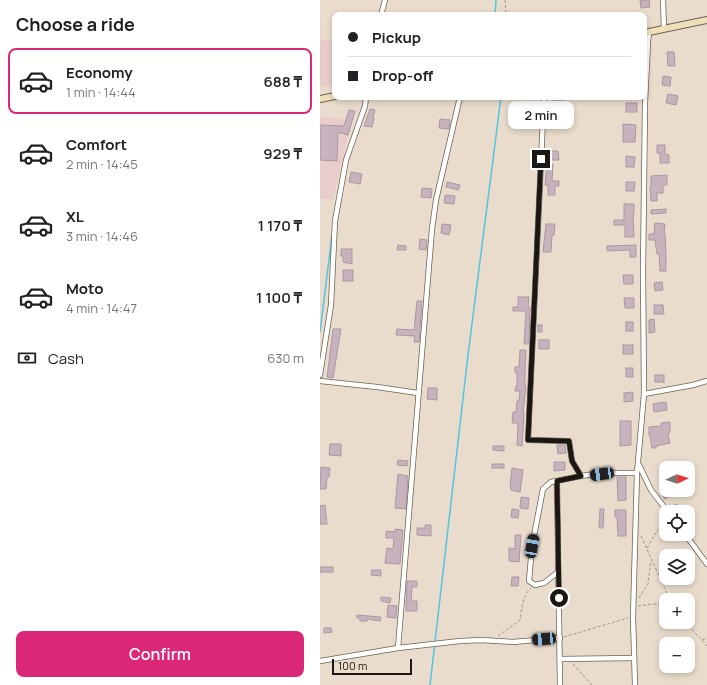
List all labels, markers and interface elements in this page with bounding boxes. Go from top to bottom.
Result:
text: Choose a ride [16,12,135,36]
text: Pickup [372,27,421,48]
text: Economy [66,62,133,83]
icon: car [18,63,54,99]
text: Drop-off [372,65,433,86]
text: 688 ₸ [263,71,302,92]
text: 1 min · 14:44 [66,83,136,101]
callout: 2 min [508,101,574,129]
text: 2 min [524,106,558,124]
text: Comfort [66,134,127,155]
icon: car [18,135,54,171]
text: 929 ₸ [263,143,302,164]
route end [532,150,550,168]
text: 2 min · 14:45 [66,155,138,173]
text: XL [66,206,84,227]
icon: car [18,207,54,243]
text: 1 170 ₸ [258,215,302,236]
text: 3 min · 14:46 [66,227,138,245]
text: Moto [66,278,103,299]
icon: car [18,279,54,315]
text: 1 100 ₸ [256,287,302,308]
text: 4 min · 14:47 [66,299,137,317]
icon: cash [16,347,38,369]
text: Cash [48,348,84,369]
text: 630 m [267,349,304,367]
north arrow [659,461,695,497]
map controls [659,461,695,673]
car [589,466,615,482]
button: locate [659,505,695,541]
car [524,533,540,559]
button: layers [659,549,695,585]
route start [550,589,568,607]
button: + [659,593,695,629]
button: Confirm [16,631,304,677]
car [532,632,556,646]
button: − [659,637,695,673]
scale bar [332,657,412,676]
text: 100 m [338,658,367,673]

